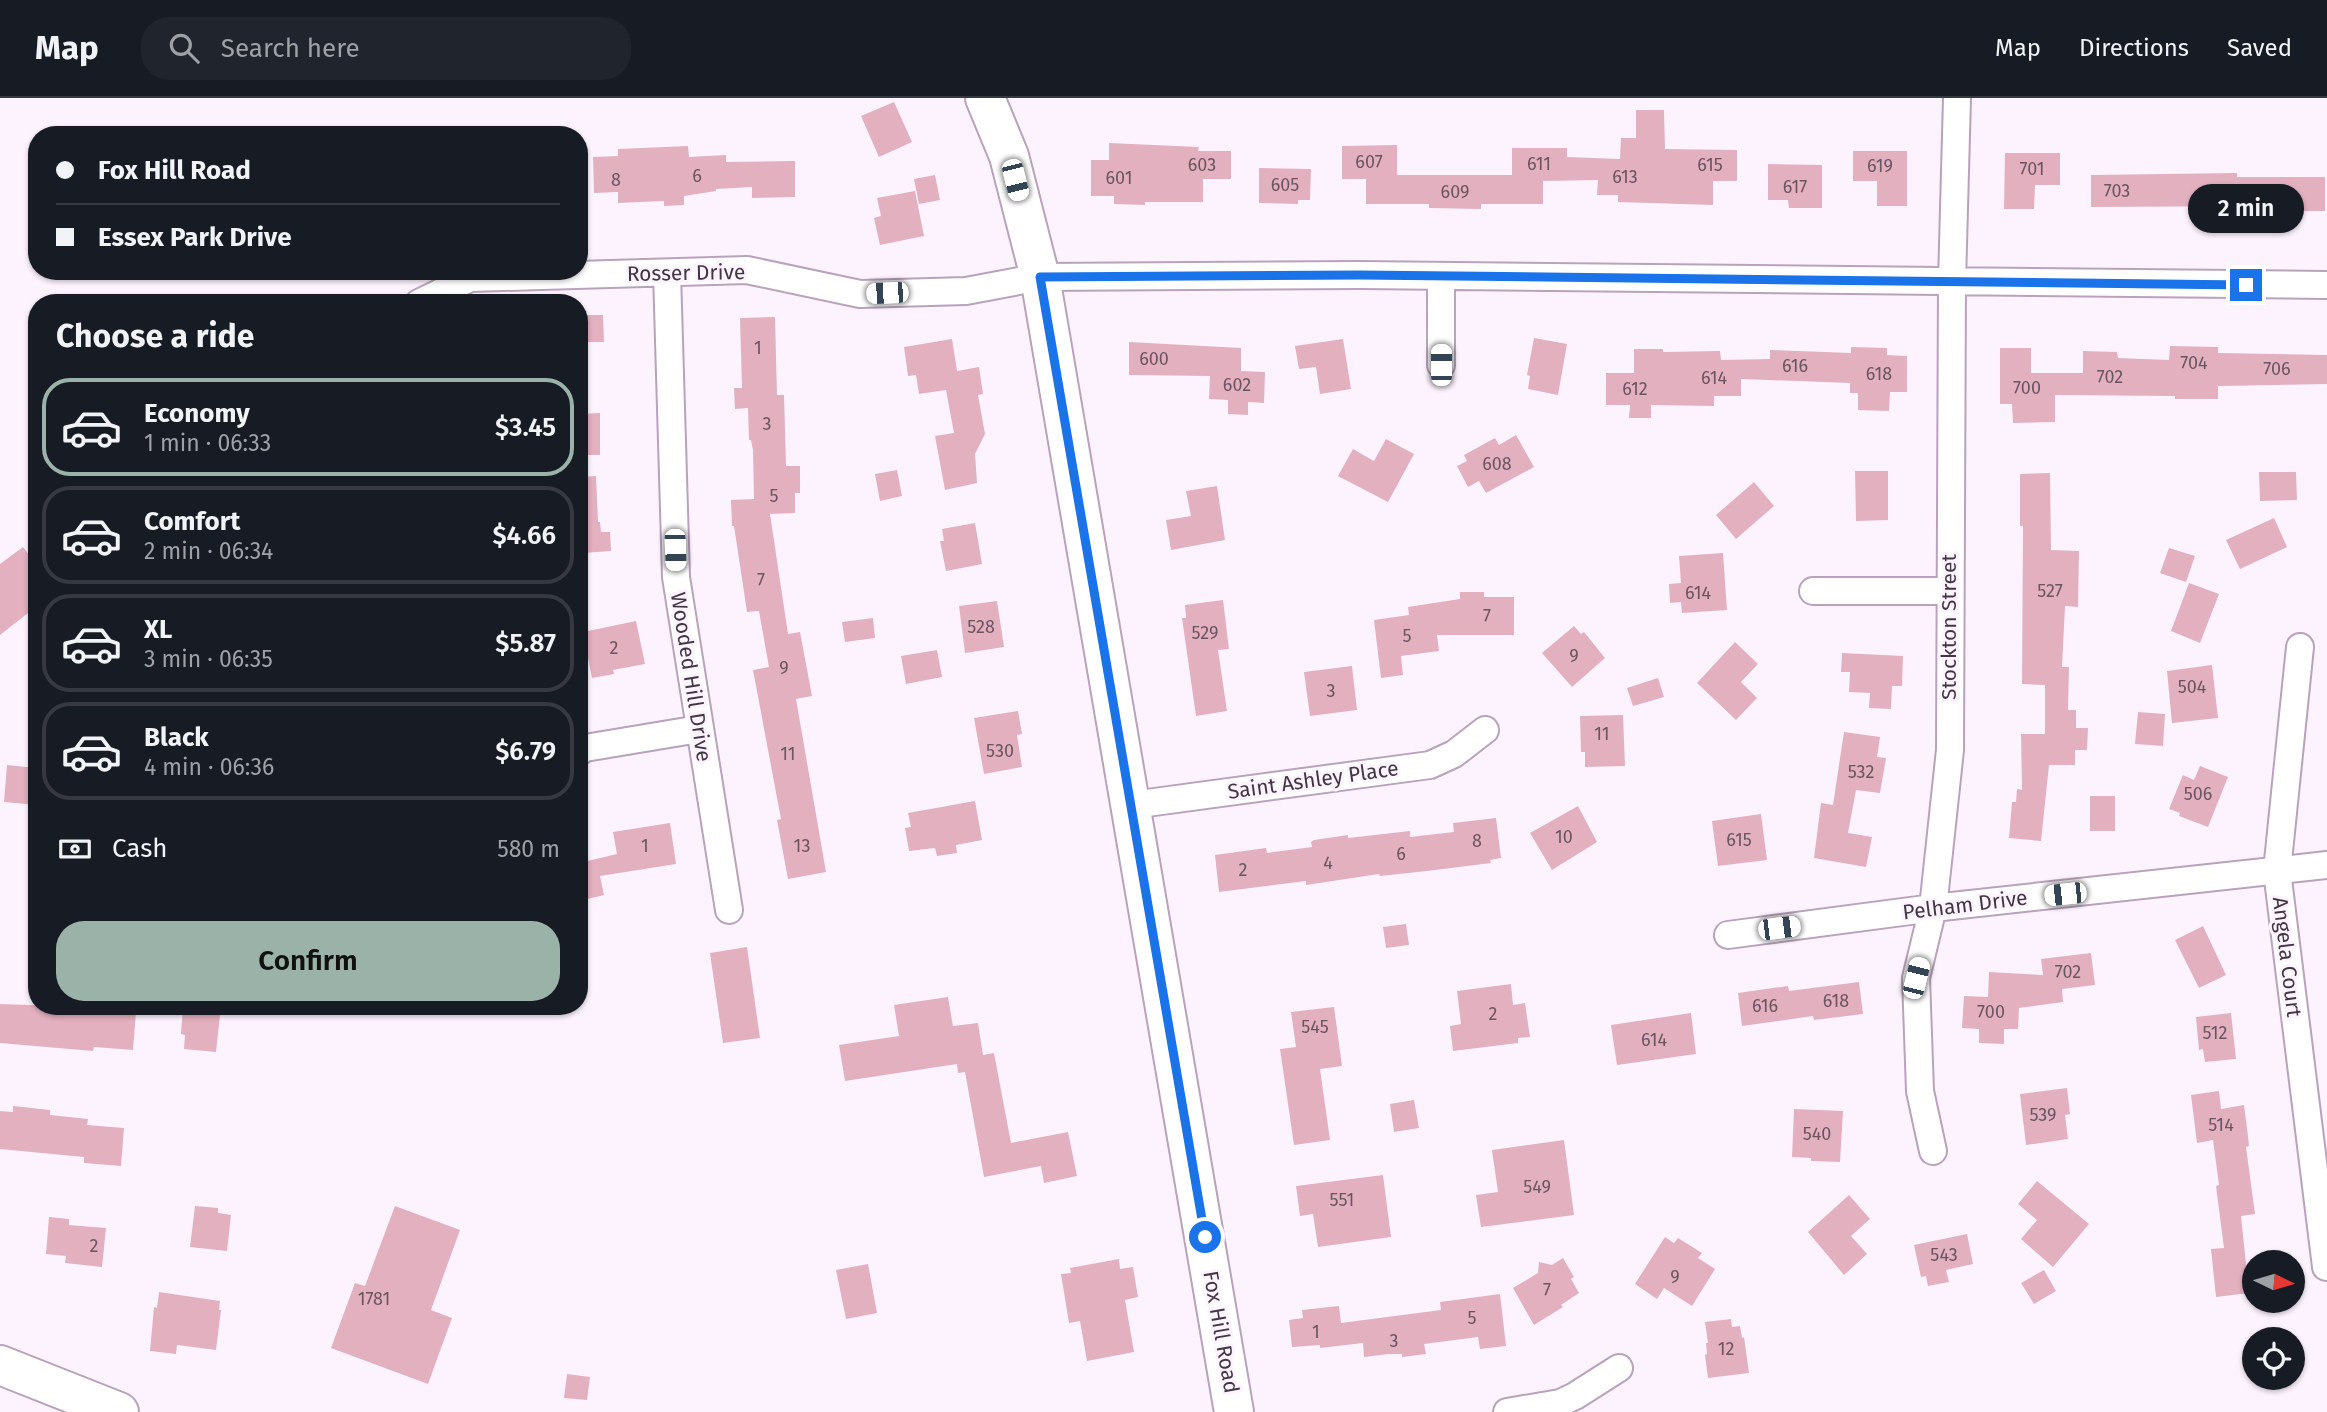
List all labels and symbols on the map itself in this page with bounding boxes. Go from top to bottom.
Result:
house number: 607 [1355,151,1383,173]
house number: 611 [1527,153,1551,175]
house number: 603 [1188,154,1216,176]
house number: 615 [1697,154,1723,176]
house number: 619 [1867,155,1893,177]
car [1000,157,1031,203]
house number: 701 [2019,158,2045,180]
house number: 6 [692,165,702,187]
house number: 613 [1612,166,1638,188]
house number: 601 [1106,167,1132,189]
house number: 8 [611,169,621,191]
house number: 605 [1271,174,1299,196]
house number: 617 [1783,176,1807,198]
house number: 703 [2104,180,2130,202]
house number: 609 [1441,181,1469,203]
callout: 2 min [2188,184,2304,232]
street label: Rosser Drive [627,259,745,287]
route end [2230,269,2262,301]
car [866,282,909,304]
house number: 1 [754,337,762,359]
car [1431,344,1452,386]
house number: 600 [1139,348,1169,370]
house number: 704 [2180,352,2208,374]
house number: 616 [1782,355,1808,377]
house number: 706 [2263,358,2291,380]
house number: 618 [1866,363,1892,385]
house number: 702 [2097,366,2123,388]
house number: 614 [1701,367,1727,389]
house number: 602 [1223,374,1251,396]
house number: 700 [2013,377,2041,399]
house number: 612 [1622,378,1648,400]
house number: 3 [763,413,771,435]
house number: 608 [1482,453,1512,475]
house number: 5 [769,485,779,507]
car [664,529,687,571]
street label: Stockton Street [1936,554,1962,700]
house number: 7 [757,569,765,591]
house number: 527 [2037,580,2063,602]
house number: 614 [1685,582,1711,604]
street label: Wooded Hill Drive [665,590,717,764]
house number: 7 [1483,605,1491,627]
house number: 528 [967,616,995,638]
house number: 529 [1192,622,1218,644]
house number: 5 [1402,625,1412,647]
house number: 2 [610,637,619,659]
house number: 9 [1569,645,1579,667]
house number: 9 [779,657,789,679]
house number: 504 [2178,676,2207,698]
house number: 3 [1327,680,1335,702]
house number: 11 [1594,723,1610,745]
house number: 530 [986,740,1014,762]
house number: 11 [780,743,796,765]
street label: Saint Ashley Place [1226,755,1400,805]
house number: 532 [1848,761,1874,783]
house number: 506 [2184,783,2212,805]
house number: 10 [1555,826,1573,848]
house number: 615 [1726,829,1752,851]
house number: 8 [1472,830,1482,852]
house number: 1 [641,835,649,857]
house number: 13 [794,835,810,857]
house number: 6 [1396,843,1406,865]
house number: 4 [1323,852,1333,874]
house number: 2 [1239,859,1248,881]
car [2044,881,2087,907]
street label: Pelham Drive [1901,884,2029,926]
street label: Angela Court [2267,895,2307,1019]
car [1757,915,1802,941]
car [1901,955,1932,1001]
house number: 702 [2055,961,2081,983]
house number: 618 [1823,990,1849,1012]
house number: 616 [1752,995,1778,1017]
house number: 700 [1977,1001,2005,1023]
house number: 2 [1489,1003,1498,1025]
house number: 545 [1301,1016,1329,1038]
house number: 512 [2203,1022,2227,1044]
house number: 614 [1641,1029,1667,1051]
house number: 539 [2029,1104,2057,1126]
house number: 514 [2208,1114,2234,1136]
house number: 540 [1803,1123,1831,1145]
house number: 549 [1523,1176,1551,1198]
house number: 551 [1330,1189,1354,1211]
route start [1189,1221,1221,1253]
house number: 2 [90,1235,99,1257]
house number: 543 [1930,1244,1958,1266]
north arrow [2242,1250,2305,1312]
house number: 9 [1670,1266,1680,1288]
street label: Fox Hill Road [1197,1269,1245,1395]
house number: 7 [1543,1279,1551,1301]
house number: 1781 [358,1288,390,1310]
house number: 5 [1467,1307,1477,1329]
house number: 1 [1312,1321,1320,1343]
house number: 3 [1390,1330,1398,1352]
house number: 12 [1718,1338,1734,1360]

